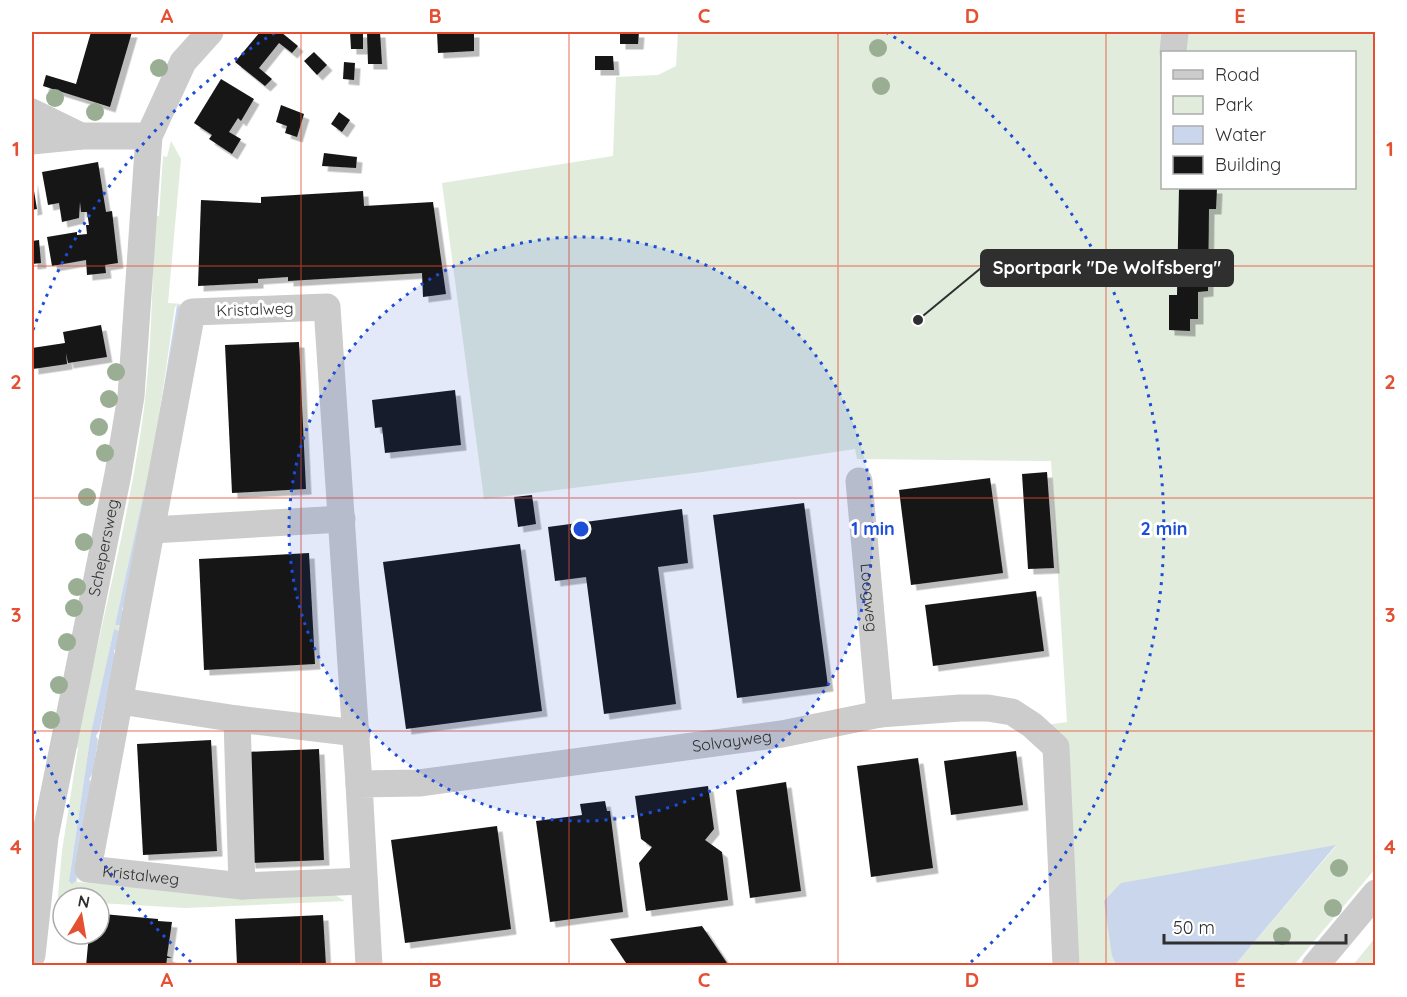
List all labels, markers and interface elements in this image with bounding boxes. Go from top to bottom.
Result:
text: A [161,3,174,28]
text: B [428,3,442,28]
text: C [698,3,711,28]
text: D [965,3,979,28]
text: E [1234,3,1246,28]
legend [1161,51,1356,189]
text: Road [1215,63,1260,86]
text: Park [1215,93,1253,116]
text: Water [1215,123,1266,146]
text: 1 [12,136,20,161]
text: 1 [1386,136,1394,161]
text: Building [1215,153,1281,176]
callout: Sportpark "De Wolfsberg" [981,250,1233,286]
text: Sportpark "De Wolfsberg" [993,256,1222,279]
street label: Kristalweg [216,298,294,320]
text: 2 [10,369,22,394]
text: 2 [1384,369,1396,394]
street label: Schepersweg [84,497,123,598]
text: 1 min [851,517,895,540]
text: 2 min [1141,517,1187,540]
centre of rings [571,519,591,539]
street label: Loogweg [856,562,883,633]
text: 3 [11,602,21,627]
text: 3 [1385,602,1395,627]
street label: Solvayweg [691,725,773,756]
text: 4 [10,834,22,859]
text: 4 [1384,834,1396,859]
street label: Kristalweg [101,861,180,889]
north arrow [51,886,111,946]
text: N [76,890,92,912]
scale bar [1164,907,1346,945]
text: 50 m [1173,916,1215,939]
text: A [161,967,174,992]
text: B [428,967,442,992]
text: C [698,967,711,992]
text: D [965,967,979,992]
text: E [1234,967,1246,992]

